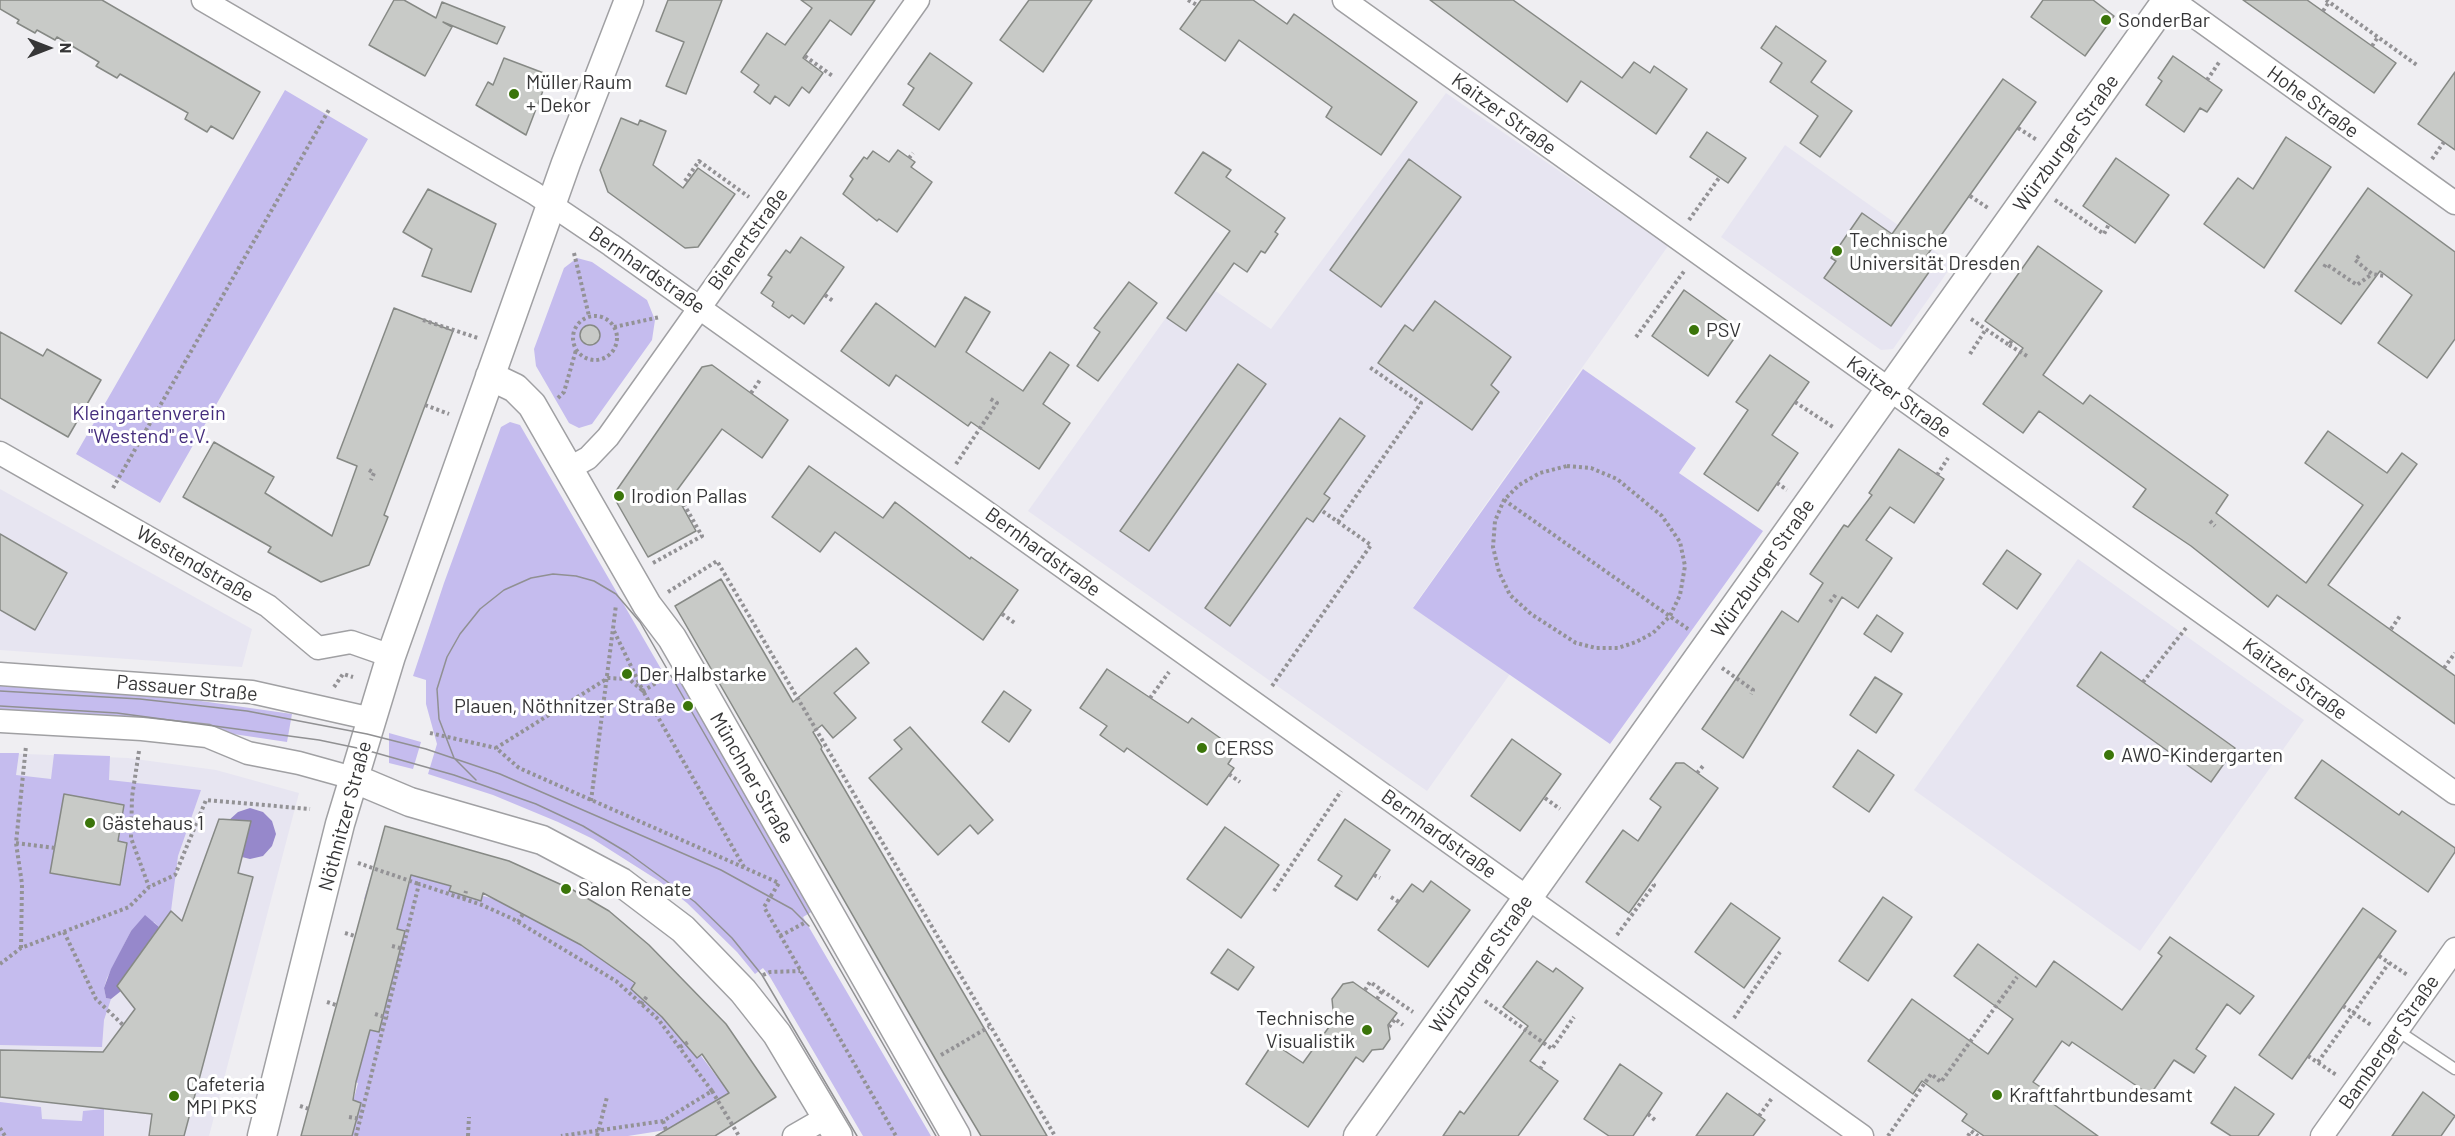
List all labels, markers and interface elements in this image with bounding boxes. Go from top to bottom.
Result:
place label: SonderBar [2118,8,2210,32]
marker: SonderBar [2099,13,2113,27]
north arrow [18,18,78,78]
text: N [57,43,76,53]
street label: Hohe Straße [2262,61,2364,143]
street label: Kaitzer Straße [1447,68,1561,160]
place label: Müller Raum + Dekor [526,70,632,117]
street label: Würzburger Straße [2008,70,2124,216]
marker: Müller Raum + Dekor [507,87,521,101]
street label: Bienertstraße [703,183,793,295]
street label: Bernhardstraße [584,221,710,319]
place label: Technische Universität Dresden [1849,228,2020,275]
marker: Technische Universität Dresden [1830,244,1844,258]
place label: PSV [1706,318,1741,342]
marker: PSV [1687,323,1701,337]
street label: Kaitzer Straße [1842,351,1956,443]
park label: Kleingartenverein "Westend" e.V. [72,401,226,448]
place label: Irodion Pallas [631,484,747,508]
marker: Irodion Pallas [612,489,626,503]
street label: Würzburger Straße [1706,494,1820,642]
street label: Bernhardstraße [981,502,1105,602]
street label: Westendstraße [132,521,258,607]
street label: Kaitzer Straße [2238,633,2352,725]
place label: Der Halbstarke [639,662,767,686]
marker: Der Halbstarke [620,667,634,681]
street label: Passauer Straße [115,670,259,706]
place label: Plauen, Nöthnitzer Straße [454,694,676,718]
marker: Plauen, Nöthnitzer Straße [681,699,695,713]
street label: Münchner Straße [705,708,799,848]
place label: CERSS [1214,736,1274,760]
street label: Nöthnitzer Straße [313,738,377,894]
marker: CERSS [1195,741,1209,755]
place label: AWO-Kindergarten [2121,743,2283,767]
marker: AWO-Kindergarten [2102,748,2116,762]
street label: Bernhardstraße [1377,784,1501,884]
place label: Gästehaus 1 [102,811,204,835]
marker: Gästehaus 1 [83,816,97,830]
place label: Salon Renate [578,877,692,901]
marker: Salon Renate [559,882,573,896]
street label: Würzburger Straße [1424,890,1538,1038]
street label: Bamberger Straße [2334,970,2444,1114]
place label: Technische Visualistik [1256,1006,1355,1053]
marker: Technische Visualistik [1360,1023,1374,1037]
place label: Cafeteria MPI PKS [186,1072,265,1119]
place label: Kraftfahrtbundesamt [2009,1083,2193,1107]
marker: Kraftfahrtbundesamt [1990,1088,2004,1102]
marker: Cafeteria MPI PKS [167,1089,181,1103]

